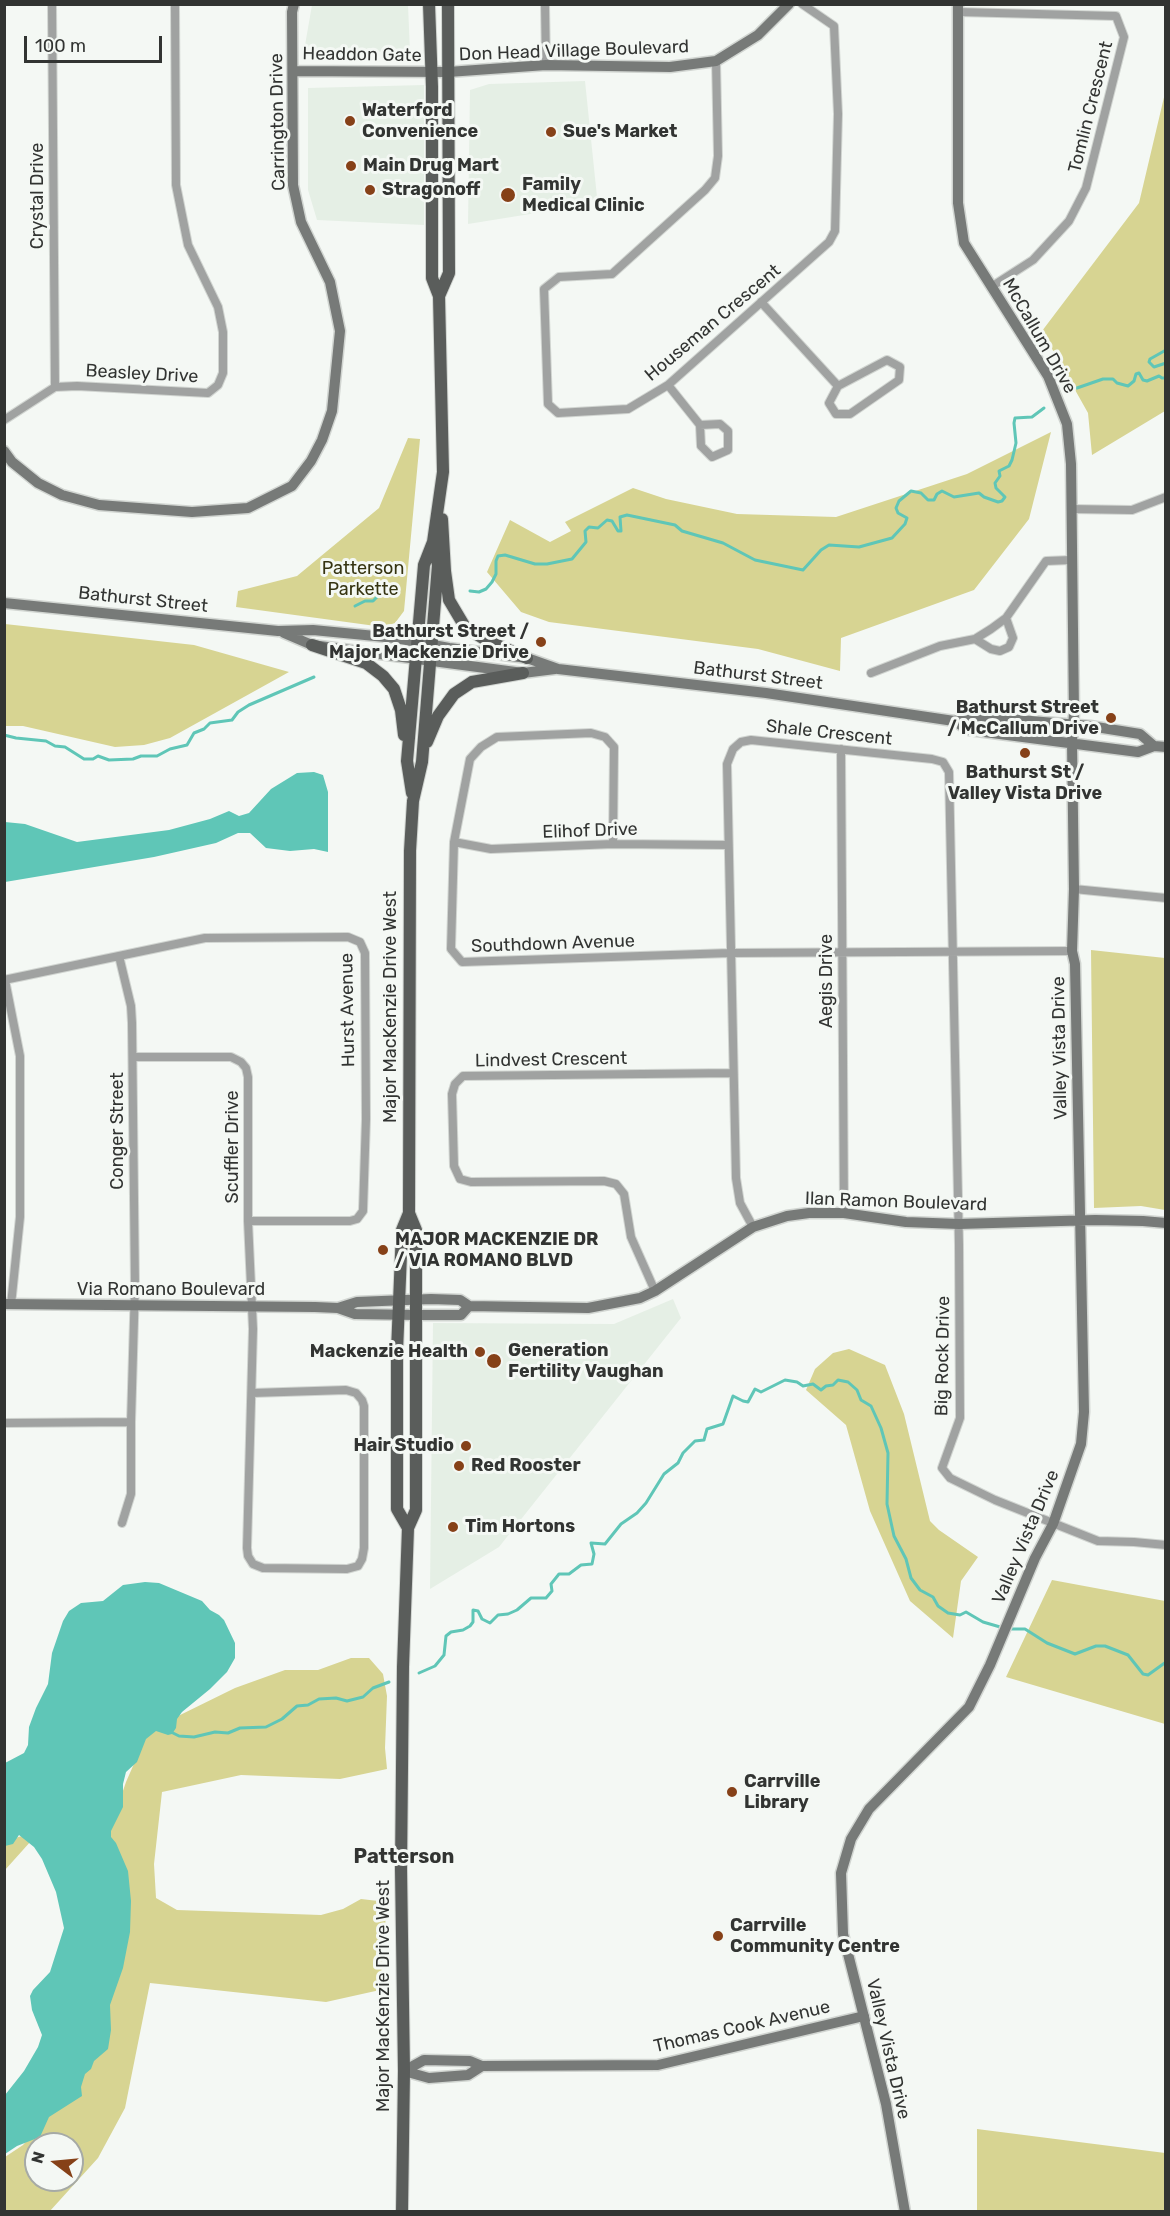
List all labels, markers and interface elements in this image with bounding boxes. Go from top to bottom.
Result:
scale bar [27,24,165,62]
text: 100 m [35,35,86,57]
street label: Don Head Village Boulevard [459,36,689,66]
street label: Tomlin Crescent [1064,39,1118,175]
street label: Headdon Gate [302,43,422,67]
street label: Carrington Drive [266,53,290,191]
place label: Waterford Convenience [362,100,478,142]
marker: Waterford Convenience [343,114,357,128]
place label: Sue's Market [563,121,677,143]
marker: Sue's Market [544,125,558,139]
street label: Crystal Drive [27,143,49,249]
place label: Main Drug Mart [363,155,499,177]
marker: Main Drug Mart [344,159,358,173]
place label: Family Medical Clinic [522,174,645,216]
place label: Stragonoff [382,179,480,201]
marker: Stragonoff [363,183,377,197]
marker: Family Medical Clinic [499,186,517,204]
street label: Houseman Crescent [641,260,785,386]
street label: McCallum Drive [997,275,1081,397]
street label: Beasley Drive [85,360,199,388]
park label: Patterson Parkette [322,558,404,600]
street label: Bathurst Street [77,582,209,618]
place label: Bathurst Street / Major Mackenzie Drive [329,621,529,664]
marker: Bathurst Street / Major Mackenzie Drive [534,635,548,649]
street label: Bathurst Street [692,657,824,695]
place label: Bathurst Street / McCallum Drive [947,697,1099,740]
marker: Bathurst Street / McCallum Drive [1104,711,1118,725]
street label: Shale Crescent [765,716,893,750]
marker: Bathurst St / Valley Vista Drive [1018,746,1032,760]
place label: Bathurst St / Valley Vista Drive [948,762,1102,804]
street label: Elihof Drive [542,819,638,843]
street label: Major MacKenzie Drive West [380,891,402,1123]
street label: Southdown Avenue [471,930,635,958]
street label: Aegis Drive [816,934,838,1028]
street label: Hurst Avenue [336,953,360,1067]
street label: Valley Vista Drive [1048,976,1072,1120]
street label: Lindvest Crescent [475,1048,627,1072]
street label: Conger Street [107,1072,129,1190]
street label: Scuffler Drive [222,1091,244,1203]
street label: Ilan Ramon Boulevard [805,1188,987,1216]
place label: MAJOR MACKENZIE DR / VIA ROMANO BLVD [395,1229,599,1272]
marker: MAJOR MACKENZIE DR / VIA ROMANO BLVD [376,1243,390,1257]
street label: Via Romano Boulevard [77,1279,265,1301]
street label: Big Rock Drive [931,1296,955,1416]
place label: Generation Fertility Vaughan [508,1340,664,1382]
place label: Mackenzie Health [310,1341,468,1363]
marker: Mackenzie Health [473,1345,487,1359]
marker: Generation Fertility Vaughan [485,1352,503,1370]
place label: Hair Studio [353,1435,454,1457]
marker: Hair Studio [459,1439,473,1453]
place label: Red Rooster [471,1455,581,1477]
marker: Red Rooster [452,1459,466,1473]
street label: Valley Vista Drive [988,1467,1064,1607]
place label: Tim Hortons [465,1516,575,1538]
marker: Tim Hortons [446,1520,460,1534]
place label: Carrville Library [744,1771,820,1814]
marker: Carrville Library [725,1785,739,1799]
district label: Patterson [354,1845,454,1869]
street label: Major MacKenzie Drive West [373,1880,395,2112]
place label: Carrville Community Centre [730,1915,900,1958]
marker: Carrville Community Centre [711,1929,725,1943]
street label: Valley Vista Drive [861,1977,915,2121]
street label: Thomas Cook Avenue [652,1996,832,2058]
north arrow [24,2132,84,2192]
text: N [27,2149,49,2166]

